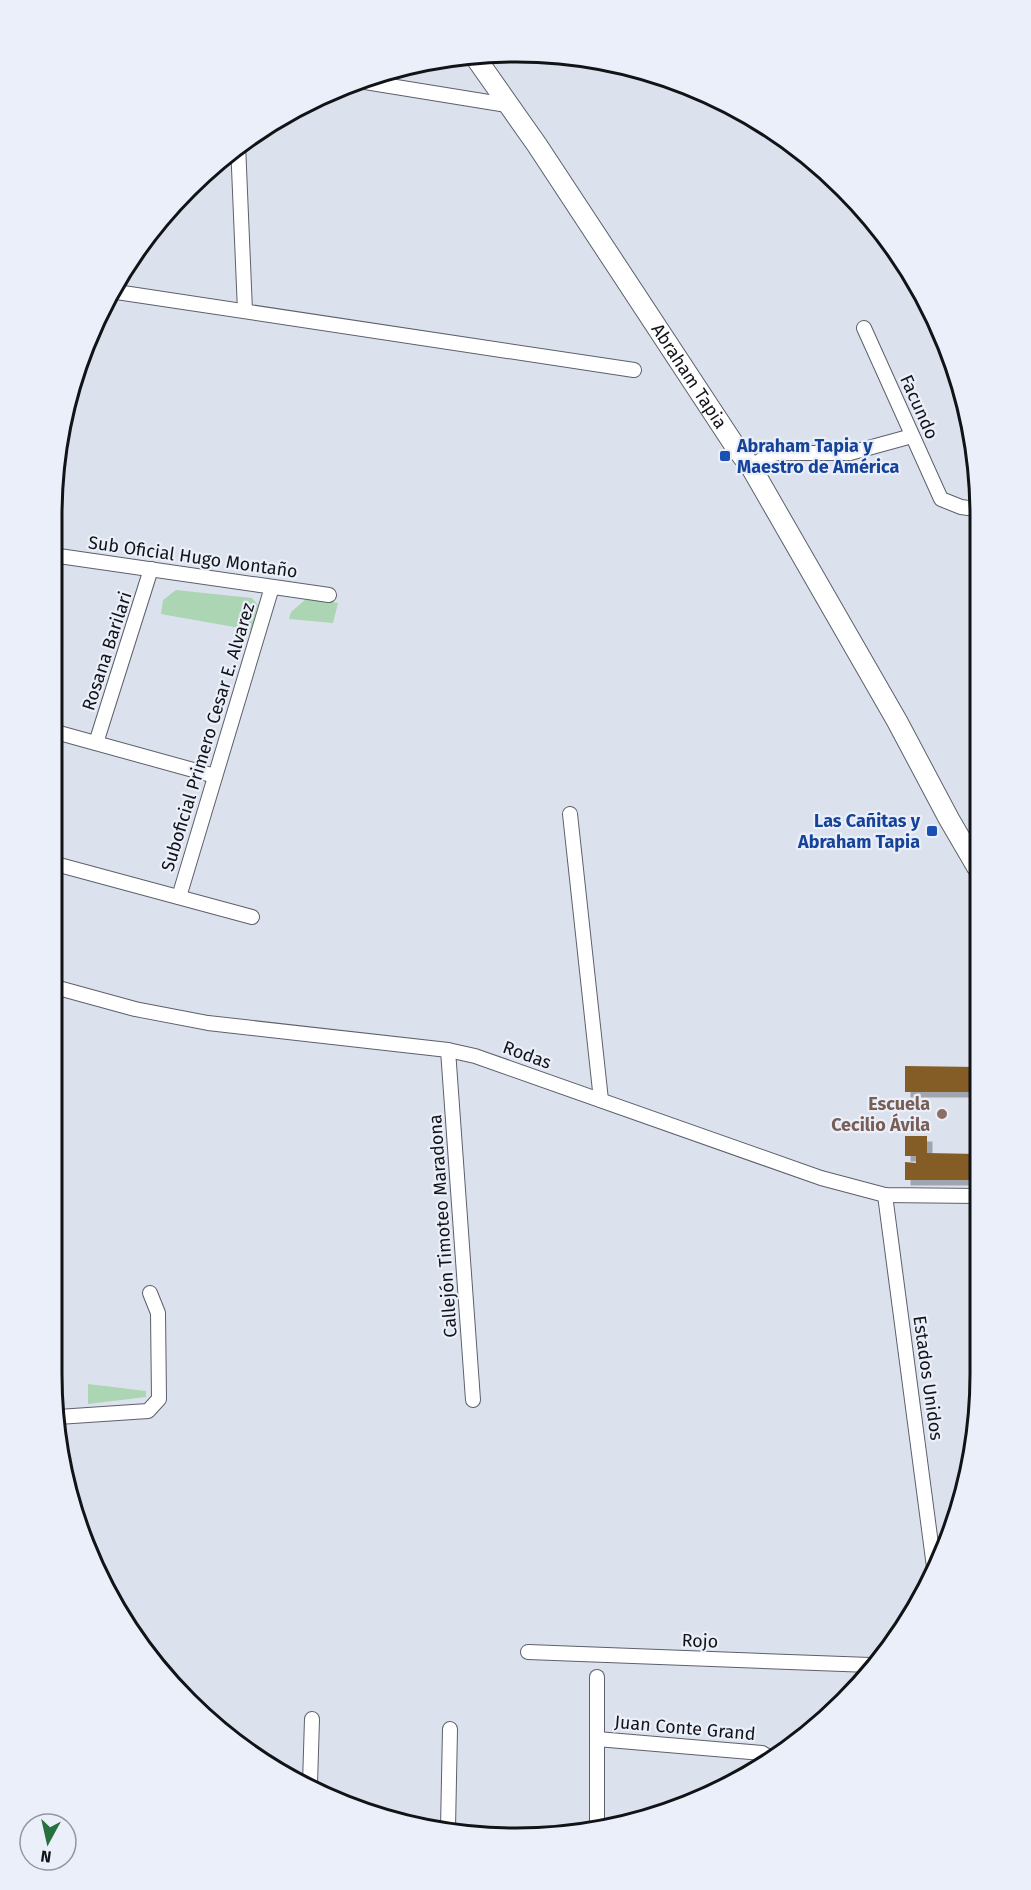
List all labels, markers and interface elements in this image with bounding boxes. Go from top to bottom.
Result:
street label: Abraham Tapia [647,319,732,433]
street label: Facundo [895,371,943,443]
place label: Abraham Tapia y Maestro de América [736,435,900,478]
marker: Abraham Tapia y Maestro de América [718,449,732,463]
street label: Sub Oficial Hugo Montaño [87,531,299,583]
street label: Rosana Barilari [77,589,137,713]
street label: Suboficial Primero Cesar E. Alvarez [157,600,259,874]
place label: Las Cañitas y Abraham Tapia [797,810,921,853]
marker: Las Cañitas y Abraham Tapia [925,824,939,838]
street label: Rodas [500,1036,554,1074]
place label: Escuela Cecilio Ávila [831,1093,930,1136]
marker: Escuela Cecilio Ávila [935,1107,949,1121]
street label: Callejón Timoteo Maradona [424,1114,462,1338]
street label: Estados Unidos [908,1314,948,1442]
street label: Rojo [681,1629,719,1653]
street label: Juan Conte Grand [614,1711,756,1745]
north arrow [18,1812,78,1872]
text: N [39,1846,53,1867]

